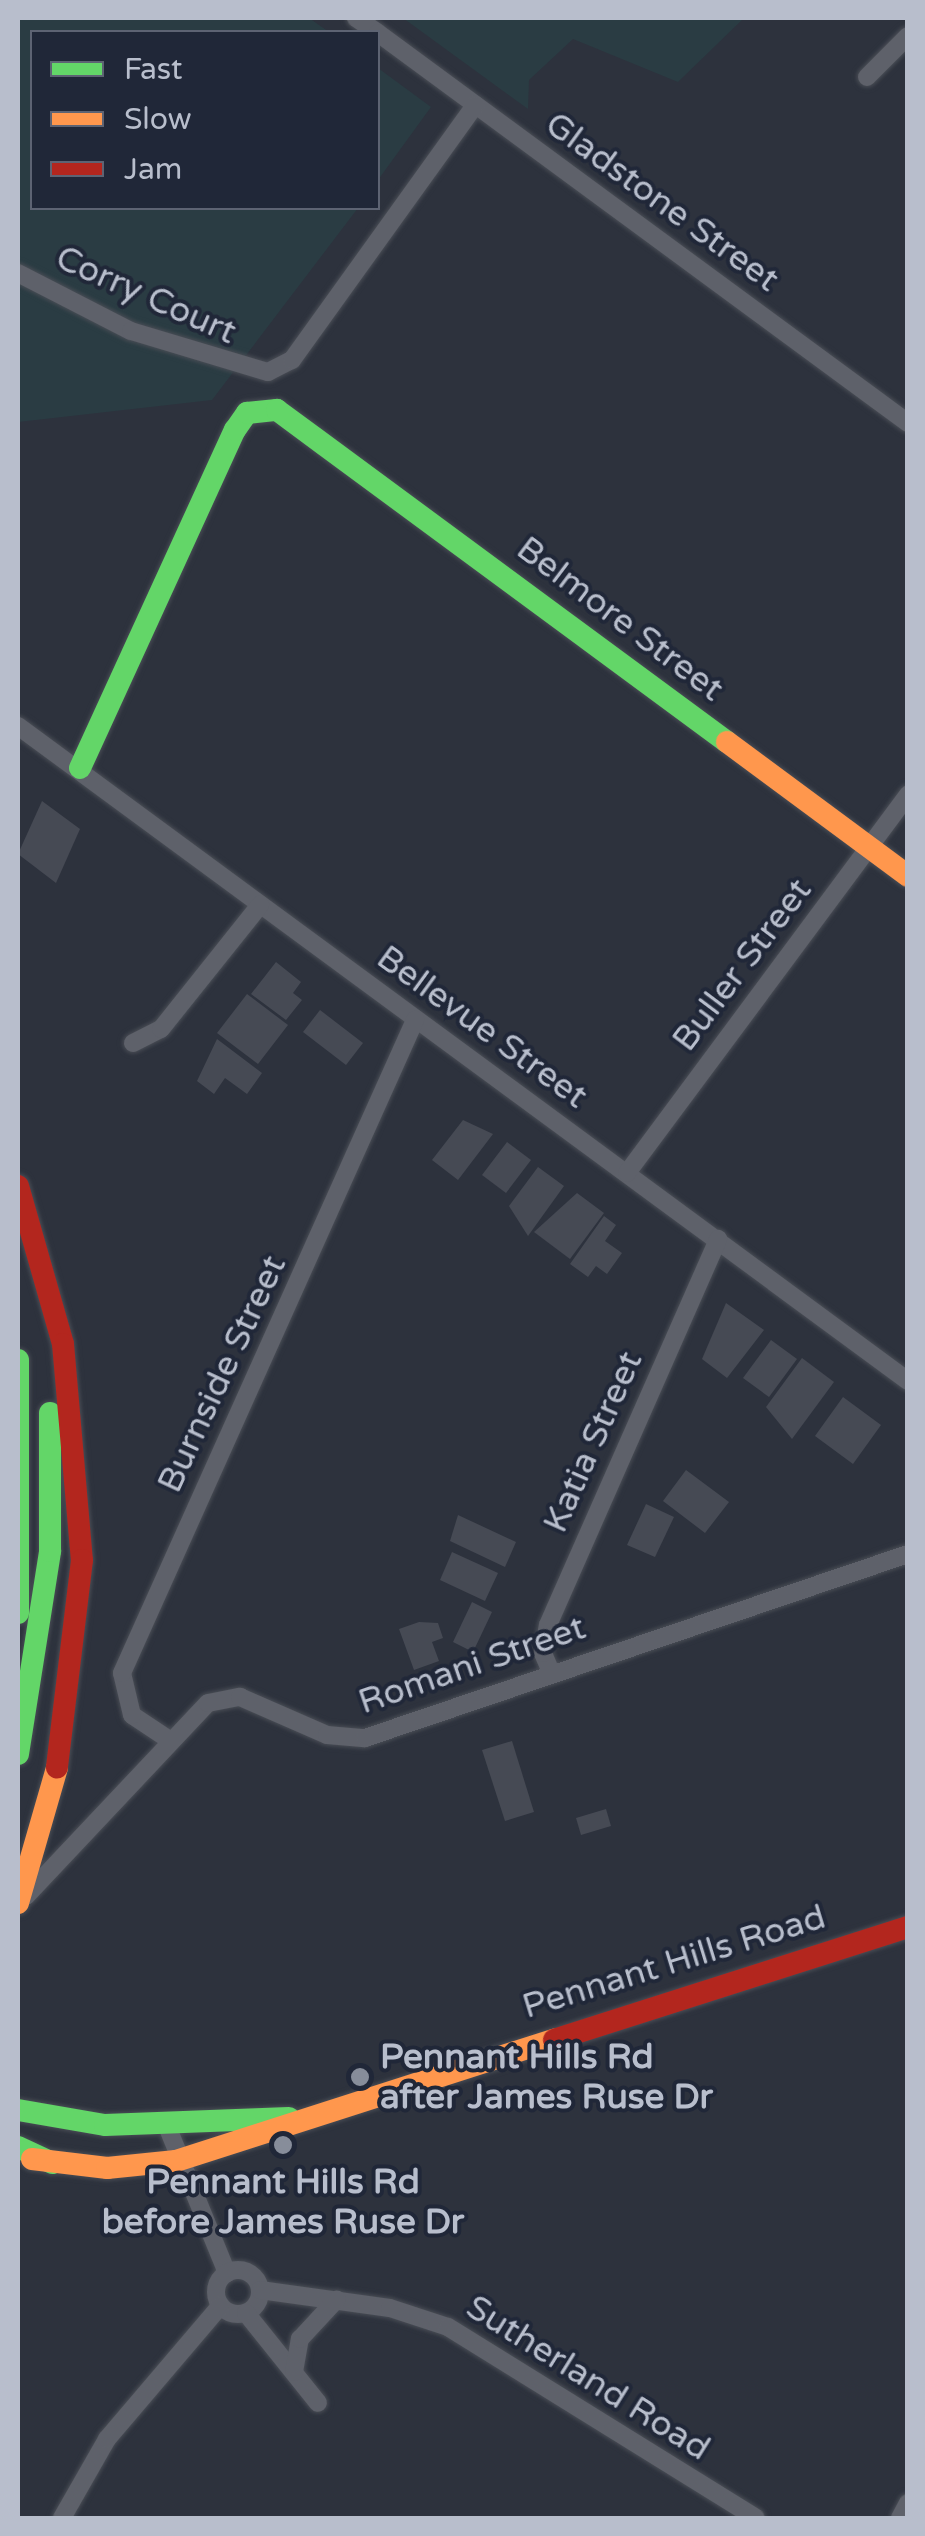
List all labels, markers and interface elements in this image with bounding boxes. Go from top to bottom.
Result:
legend [30,30,380,210]
text: Fast [124,51,183,88]
text: Slow [124,101,192,138]
street label: Gladstone Street [537,103,787,301]
text: Jam [124,151,182,188]
street label: Corry Court [49,237,243,353]
street label: Belmore Street [508,528,732,710]
street label: Buller Street [664,870,820,1060]
street label: Bellevue Street [369,937,595,1117]
street label: Burnside Street [149,1249,295,1499]
street label: Katia Street [534,1345,652,1539]
street label: Romani Street [353,1607,591,1723]
street label: Pennant Hills Road [517,1896,831,2028]
place label: Pennant Hills Rd after James Ruse Dr [380,2036,713,2118]
marker: Pennant Hills Rd after James Ruse Dr [349,2066,371,2088]
marker: Pennant Hills Rd before James Ruse Dr [272,2134,294,2156]
place label: Pennant Hills Rd before James Ruse Dr [102,2161,464,2243]
street label: Sutherland Road [458,2286,718,2470]

